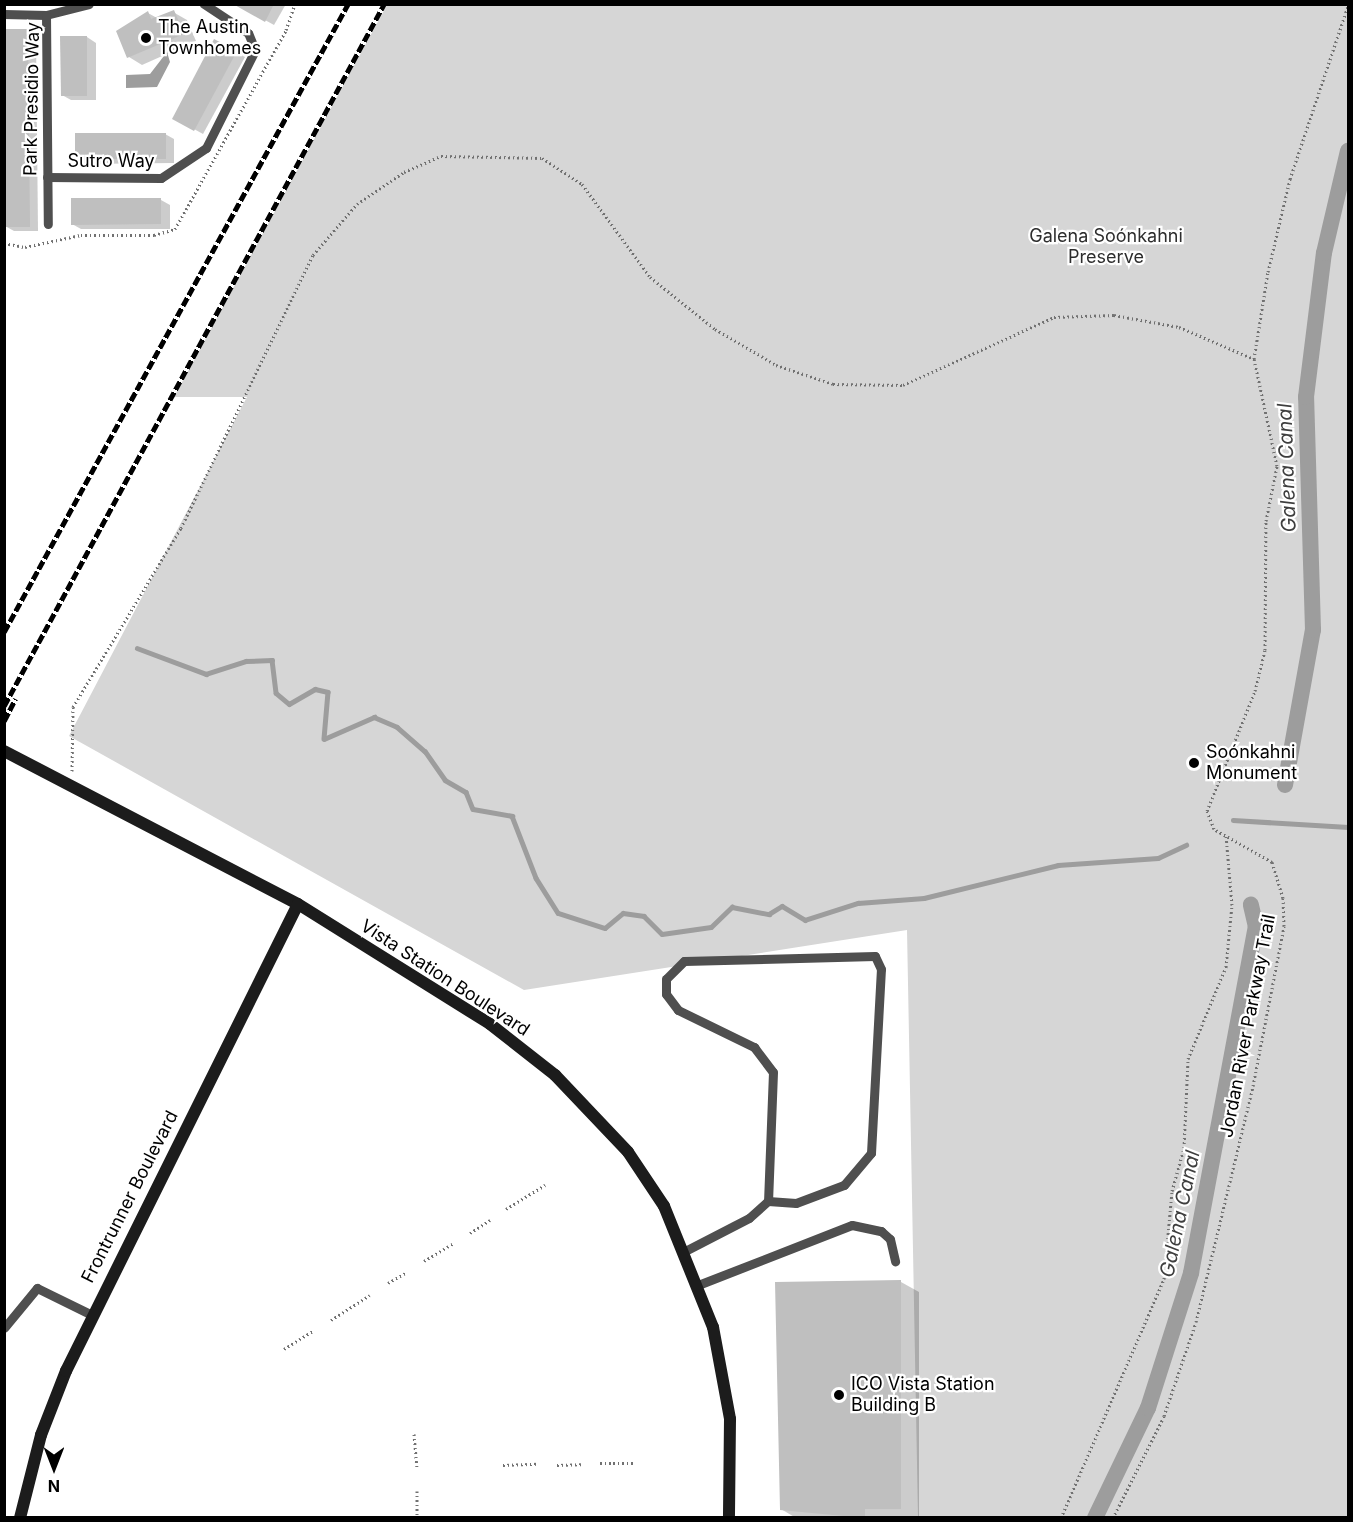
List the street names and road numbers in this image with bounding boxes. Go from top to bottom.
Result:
street label: Park Presidio Way [20,22,44,176]
street label: Sutro Way [67,150,155,172]
street label: Jordan River Parkway Trail [1216,913,1280,1139]
street label: Vista Station Boulevard [356,915,534,1041]
street label: Frontrunner Boulevard [77,1107,183,1287]

